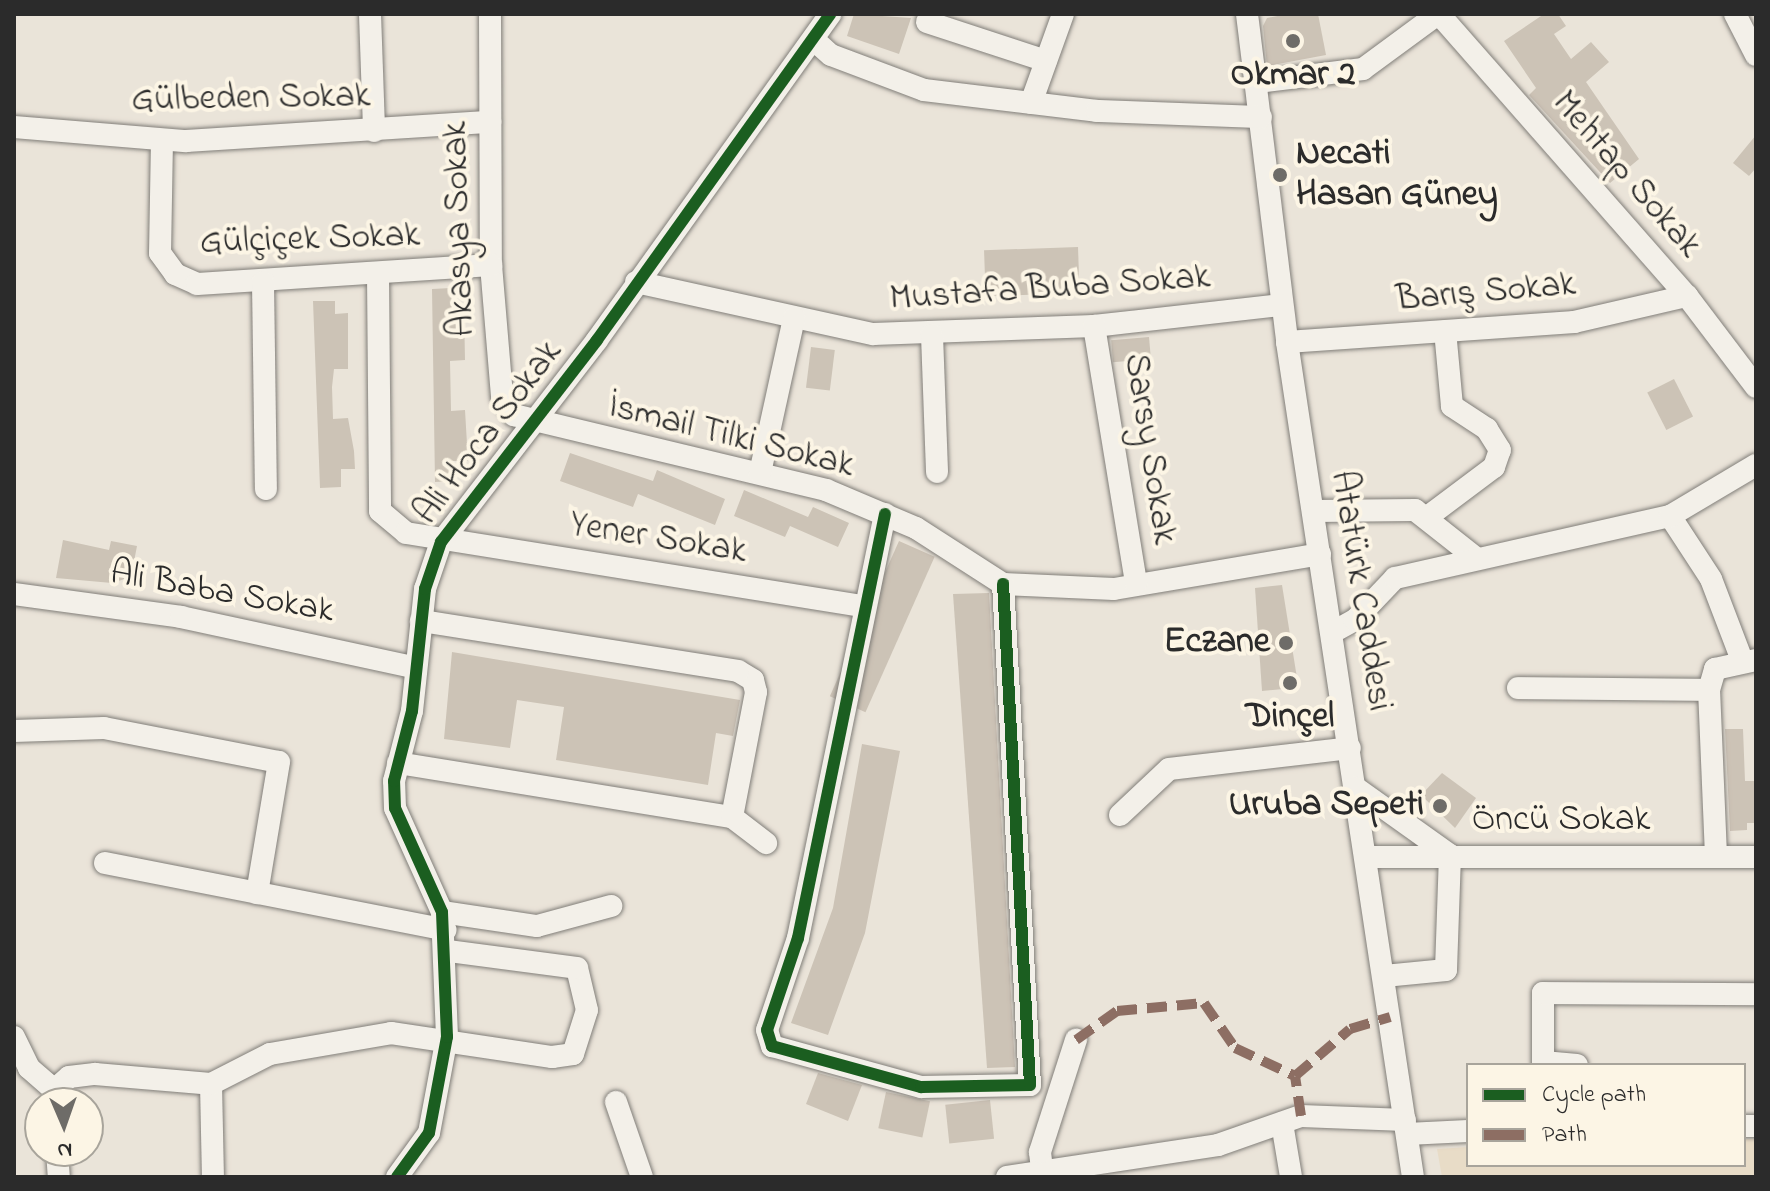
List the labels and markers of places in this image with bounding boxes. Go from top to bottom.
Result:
marker: Okmar 2 [1284,32,1302,50]
place label: Okmar 2 [1231,54,1355,98]
place label: Necati Hasan Güney [1296,132,1498,217]
marker: Necati Hasan Güney [1271,166,1289,184]
place label: Eczane [1164,621,1270,665]
marker: Eczane [1277,634,1295,652]
marker: Dinçel [1281,674,1299,692]
place label: Dinçel [1246,696,1334,740]
place label: Uruba Sepeti [1229,784,1424,828]
marker: Uruba Sepeti [1431,797,1449,815]

